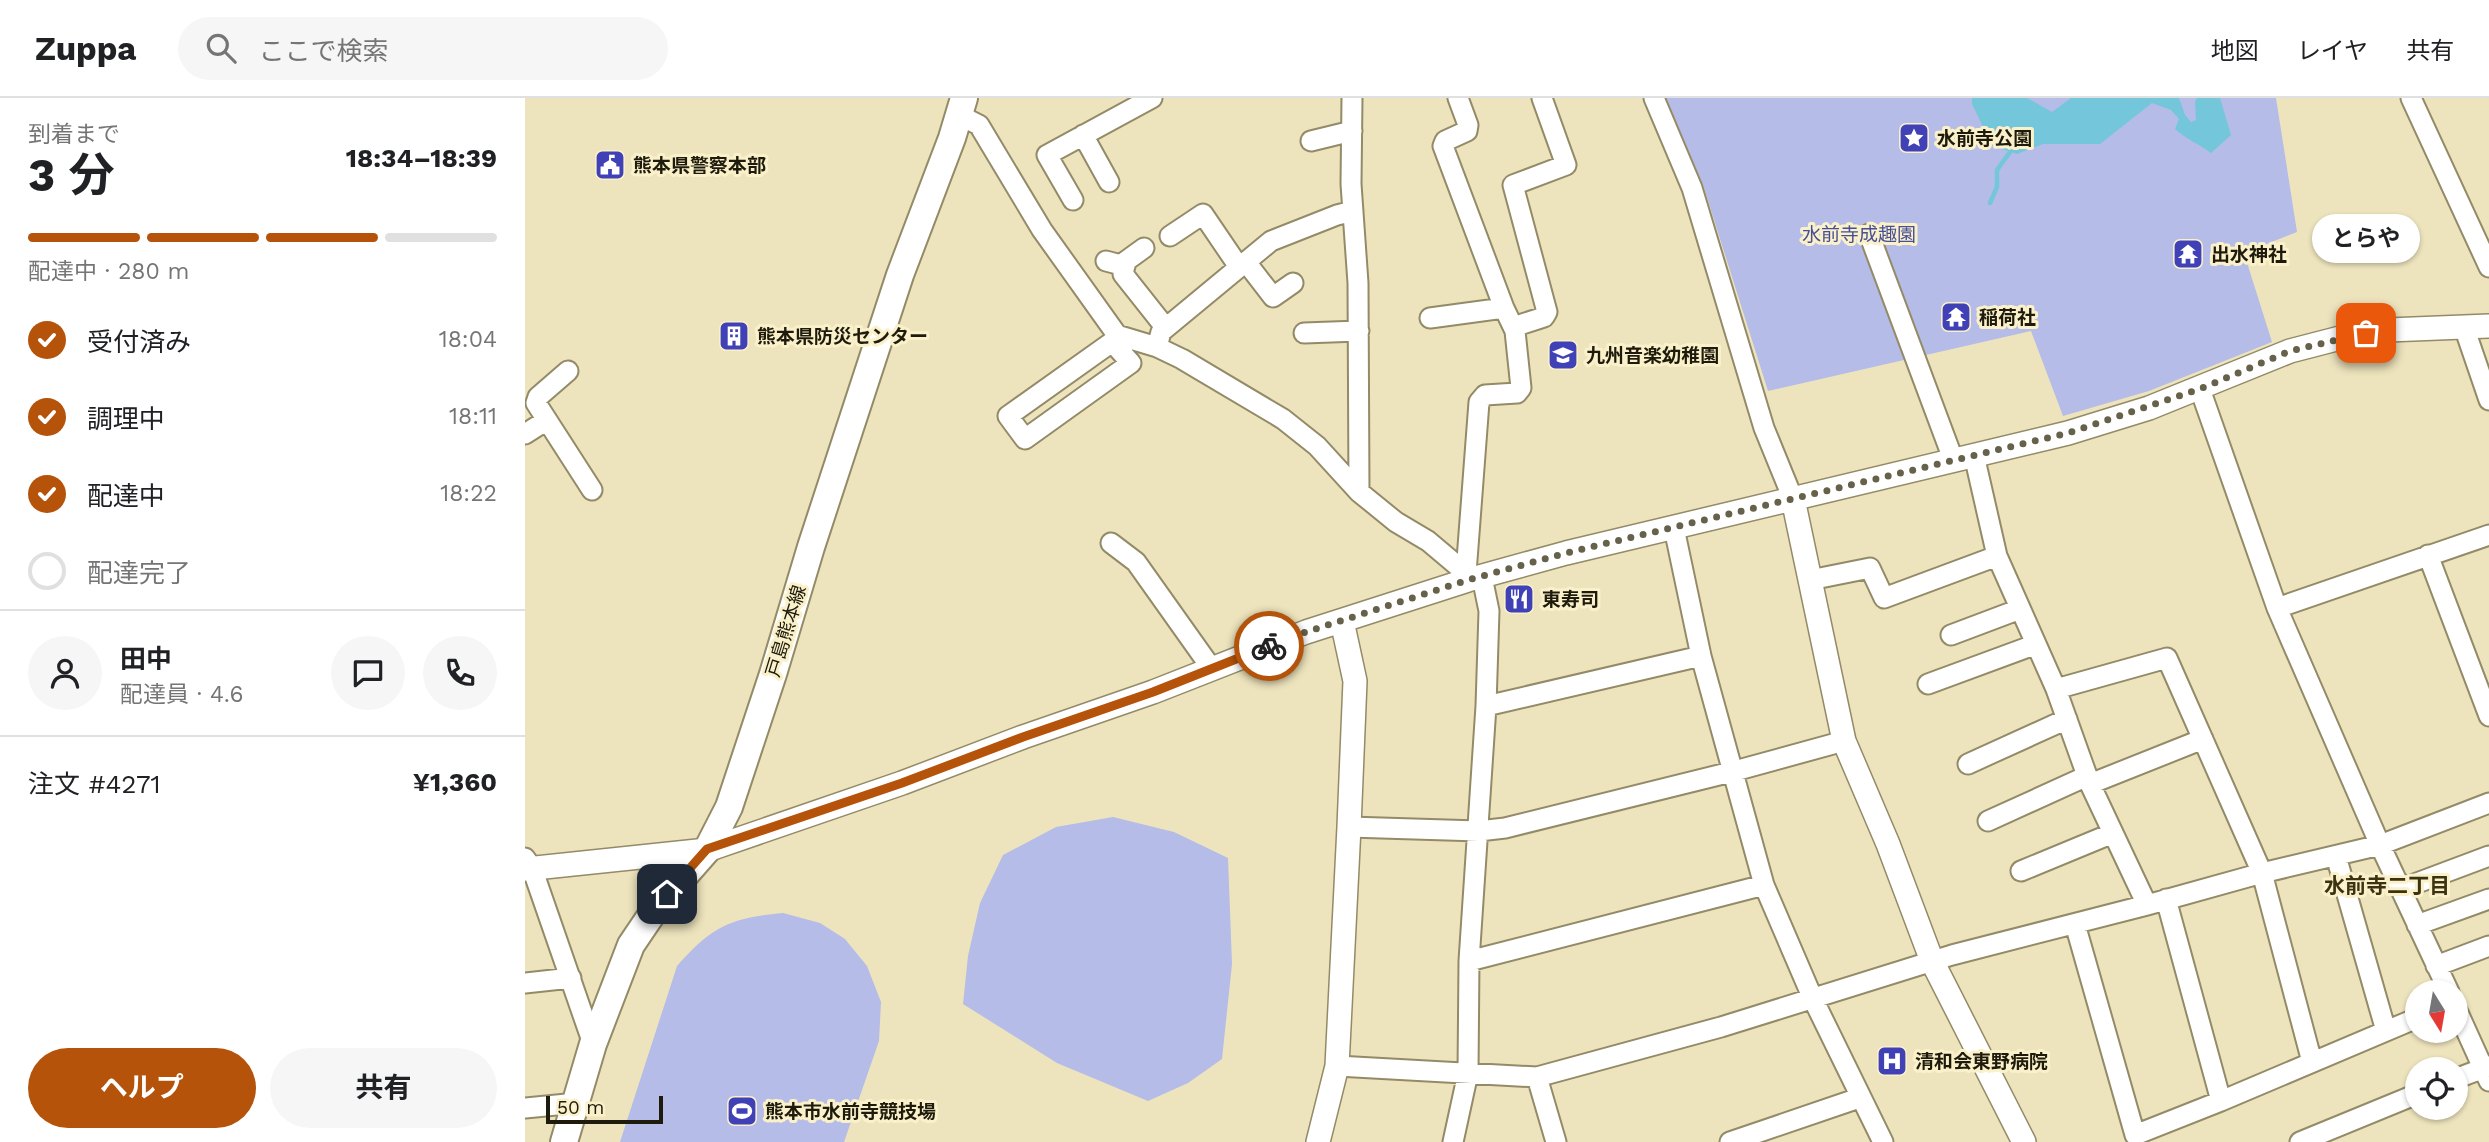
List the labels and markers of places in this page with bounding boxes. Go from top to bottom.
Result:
place icon: 水前寺公園 [1897,121,1931,155]
place label: 水前寺公園 [1937,127,2032,150]
public building icon: 熊本県警察本部 [593,148,627,182]
place label: 熊本県警察本部 [633,154,766,177]
callout: とらや [2312,214,2420,263]
temple icon: 出水神社 [2171,237,2205,271]
place label: 出水神社 [2211,243,2287,266]
temple icon: 稲荷社 [1939,300,1973,334]
pin [2336,303,2396,363]
place label: 稲荷社 [1979,306,2036,329]
building icon: 熊本県防災センター [717,319,751,353]
place label: 熊本県防災センター [757,325,928,348]
school or university icon: 九州音楽幼稚園 [1546,338,1580,372]
place label: 九州音楽幼稚園 [1586,344,1719,367]
restaurant icon: 東寿司 [1502,582,1536,616]
place label: 東寿司 [1542,588,1599,611]
pin [637,864,697,924]
hospital icon: 清和会東野病院 [1875,1044,1909,1078]
place label: 清和会東野病院 [1915,1050,2048,1073]
sports icon: 熊本市水前寺競技場 [725,1094,759,1128]
place label: 熊本市水前寺競技場 [765,1100,936,1123]

